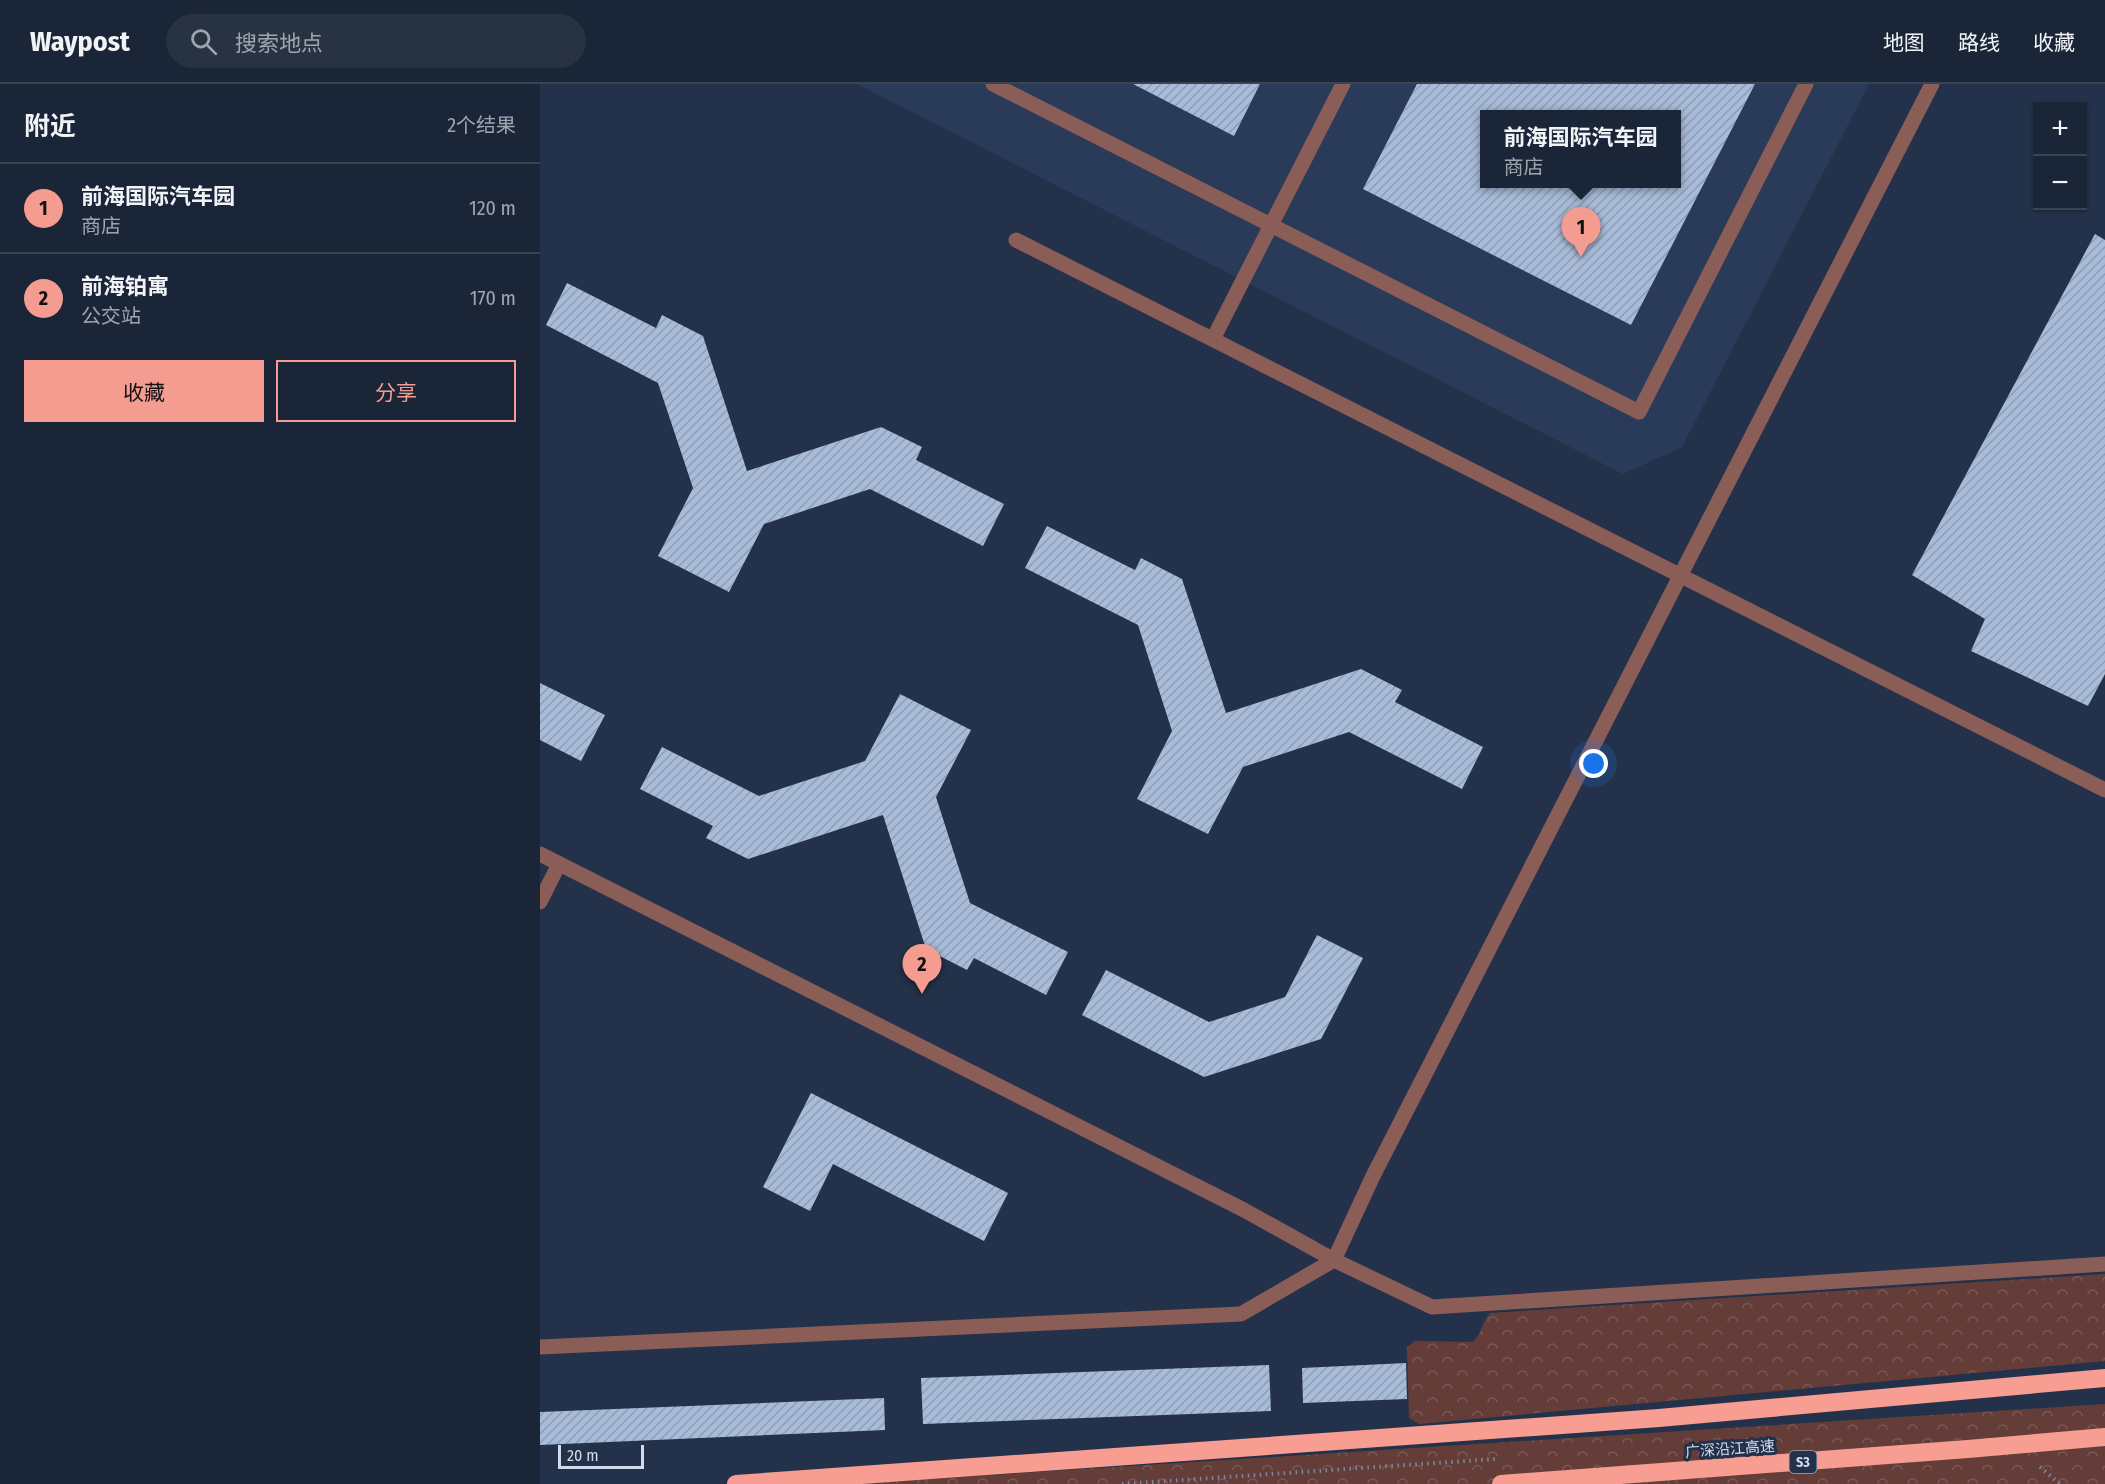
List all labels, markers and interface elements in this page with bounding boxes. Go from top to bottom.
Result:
search box [166,14,586,68]
text: Waypost [30,25,130,58]
icon: search [187,25,220,58]
text: 搜索地点 [235,30,323,57]
text: 地图 [1883,30,1925,56]
text: 路线 [1958,30,2000,56]
text: 收藏 [2033,30,2075,56]
map controls [2033,102,2087,210]
button: + [2033,102,2087,156]
popup [1480,110,1681,188]
text: 附近 [24,111,76,142]
text: 2个结果 [447,113,516,137]
text: 前海国际汽车园 [1503,124,1658,151]
text: 商店 [1503,155,1543,179]
button: − [2033,156,2087,210]
text: 前海国际汽车园 [81,183,235,210]
text: 1 [39,196,48,220]
text: 120 m [469,196,516,220]
pin: 1 [1562,208,1600,257]
text: 商店 [81,214,121,238]
text: 前海铂寓 [81,273,169,300]
text: 2 [39,286,48,310]
text: 170 m [470,286,516,310]
text: 公交站 [81,304,141,328]
button: 收藏 [24,360,264,422]
button: 分享 [276,360,516,422]
your location [1579,749,1608,778]
pin: 2 [902,944,941,994]
street label: 广深沿江高速 [1684,1437,1776,1461]
scale bar [558,1442,644,1470]
text: 20 m [567,1446,598,1465]
road number: S3 [1790,1451,1816,1473]

